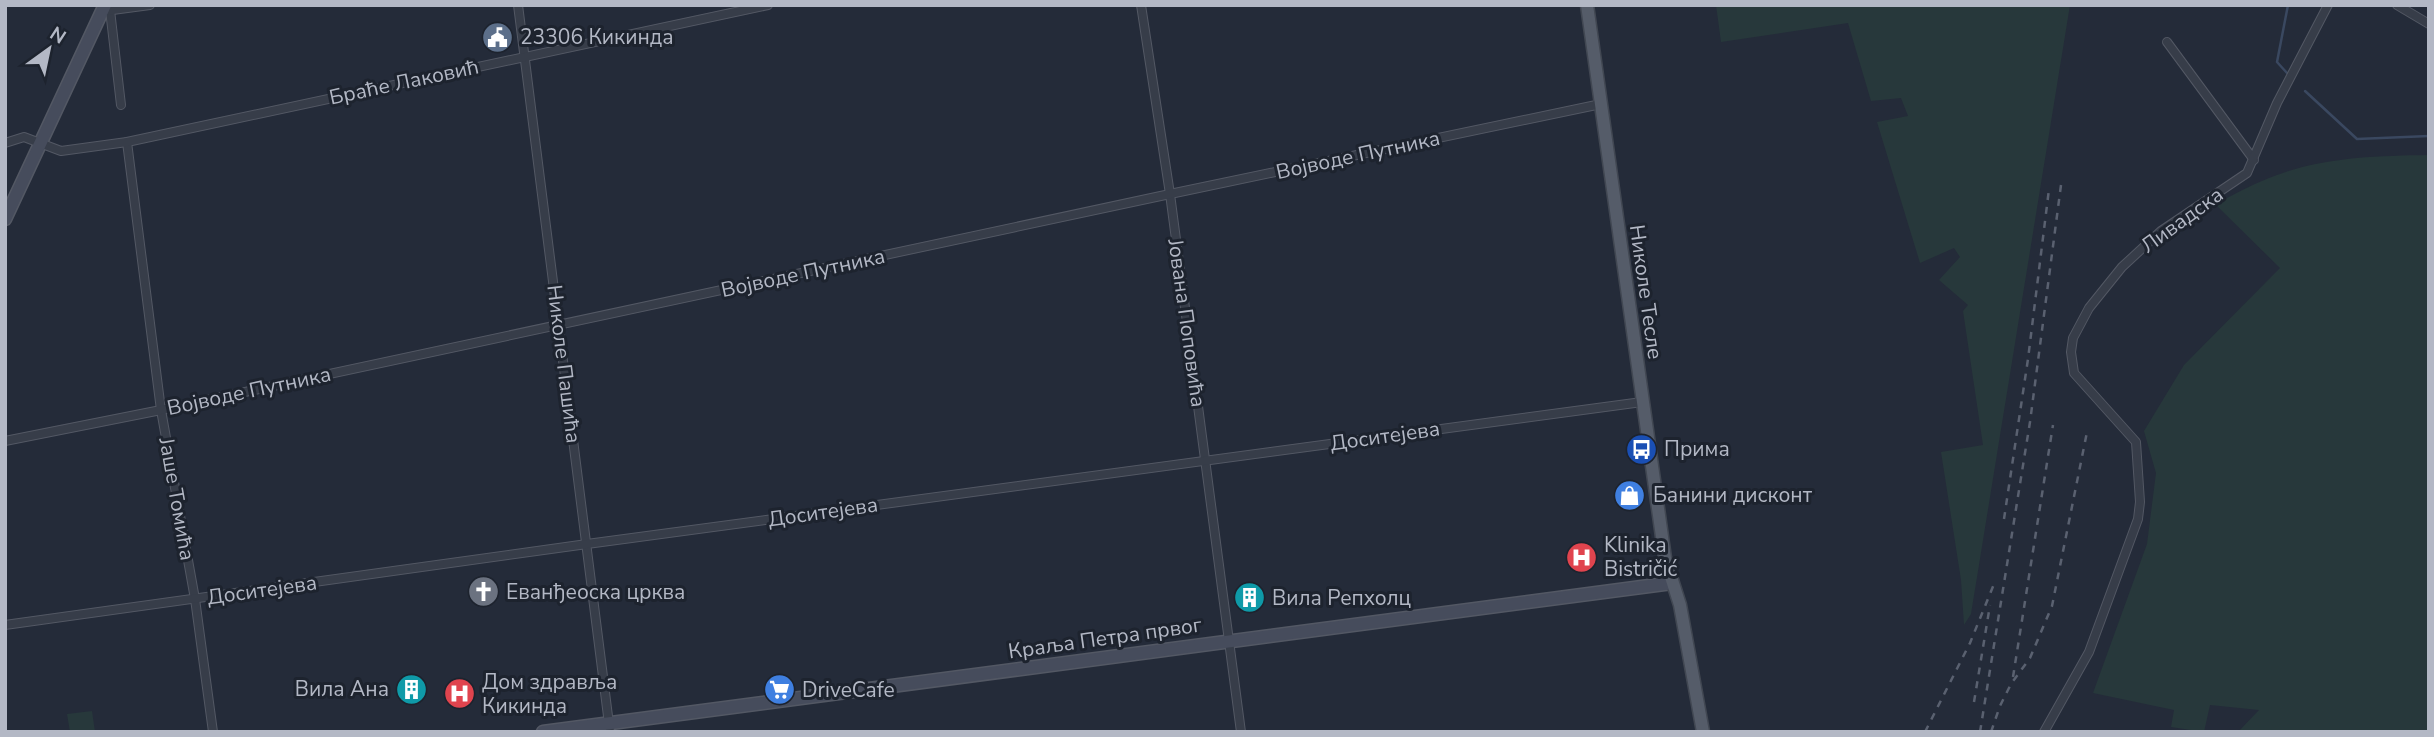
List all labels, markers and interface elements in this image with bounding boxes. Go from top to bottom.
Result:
north arrow [14,14,84,84]
public building icon: 23306 Кикинда [480,20,514,54]
text: N [45,21,71,50]
place label: 23306 Кикинда [520,23,674,51]
street label: Браће Лаковић [327,52,481,112]
street label: Војводе Путника [1273,124,1443,186]
street label: Ливадска [2135,181,2229,259]
street label: Николе Тесле [1623,223,1669,361]
street label: Јована Поповића [1161,236,1213,409]
street label: Војводе Путника [718,242,888,304]
street label: Николе Пашића [540,283,588,445]
street label: Војводе Путника [164,360,334,422]
street label: Доситејева [1328,414,1442,458]
bus stop icon: Прима [1624,432,1658,466]
street label: Јаше Томића [152,434,202,563]
place label: Прима [1664,435,1730,463]
shop icon: Банини дисконт [1613,478,1647,512]
place label: Банини дисконт [1653,481,1813,509]
street label: Доситејева [766,490,880,534]
place label: Klinika Bistričić [1604,531,1677,583]
hospital icon: Klinika Bistričić [1564,540,1598,574]
street label: Доситејева [205,568,319,612]
church icon: Еванђеоска црква [466,575,500,609]
place label: Еванђеоска црква [506,578,685,606]
building icon: Вила Репхолц [1232,581,1266,615]
place label: Вила Репхолц [1272,584,1411,612]
street label: Краља Петра првог [1006,611,1204,665]
place label: Дом здравља Кикинда [482,668,617,720]
building icon: Вила Ана [395,672,429,706]
supermarket icon: DriveCafe [762,673,796,707]
place label: Вила Ана [295,675,389,703]
place label: DriveCafe [802,676,895,704]
hospital icon: Дом здравља Кикинда [442,677,476,711]

